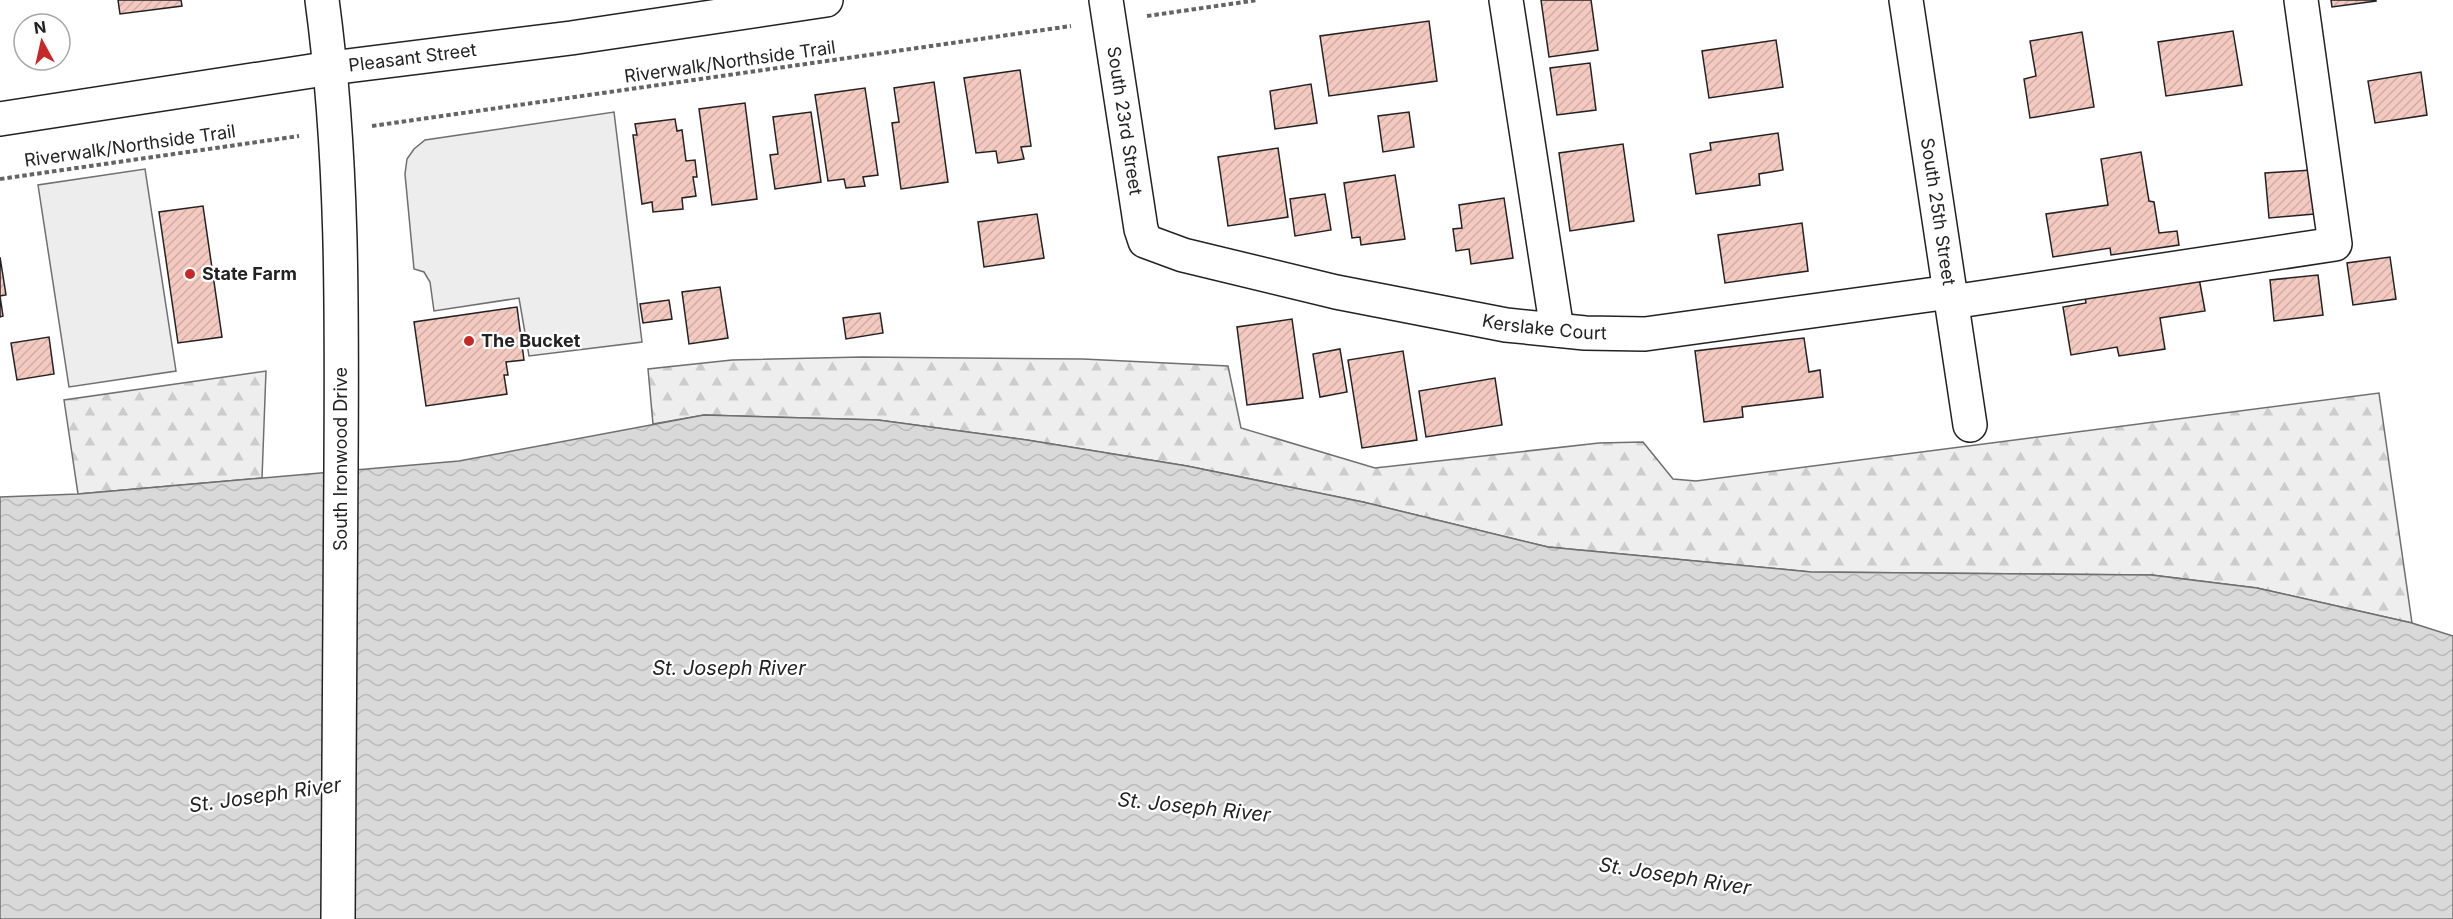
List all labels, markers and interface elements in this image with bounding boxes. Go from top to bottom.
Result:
north arrow [12,12,72,72]
text: N [32,16,47,38]
street label: Riverwalk/Northside Trail [623,36,837,87]
street label: Pleasant Street [347,39,478,76]
street label: South 23rd Street [1103,45,1147,196]
street label: Riverwalk/Northside Trail [23,120,237,171]
street label: South 25th Street [1917,136,1960,287]
place label: State Farm [202,263,297,284]
marker: State Farm [183,267,197,281]
street label: Kerslake Court [1481,310,1607,343]
place label: The Bucket [481,330,581,351]
marker: The Bucket [462,334,476,348]
street label: South Ironwood Drive [330,367,351,551]
water label: St. Joseph River [652,656,806,680]
water label: St. Joseph River [187,772,343,818]
water label: St. Joseph River [1116,787,1272,827]
water label: St. Joseph River [1597,852,1753,900]

